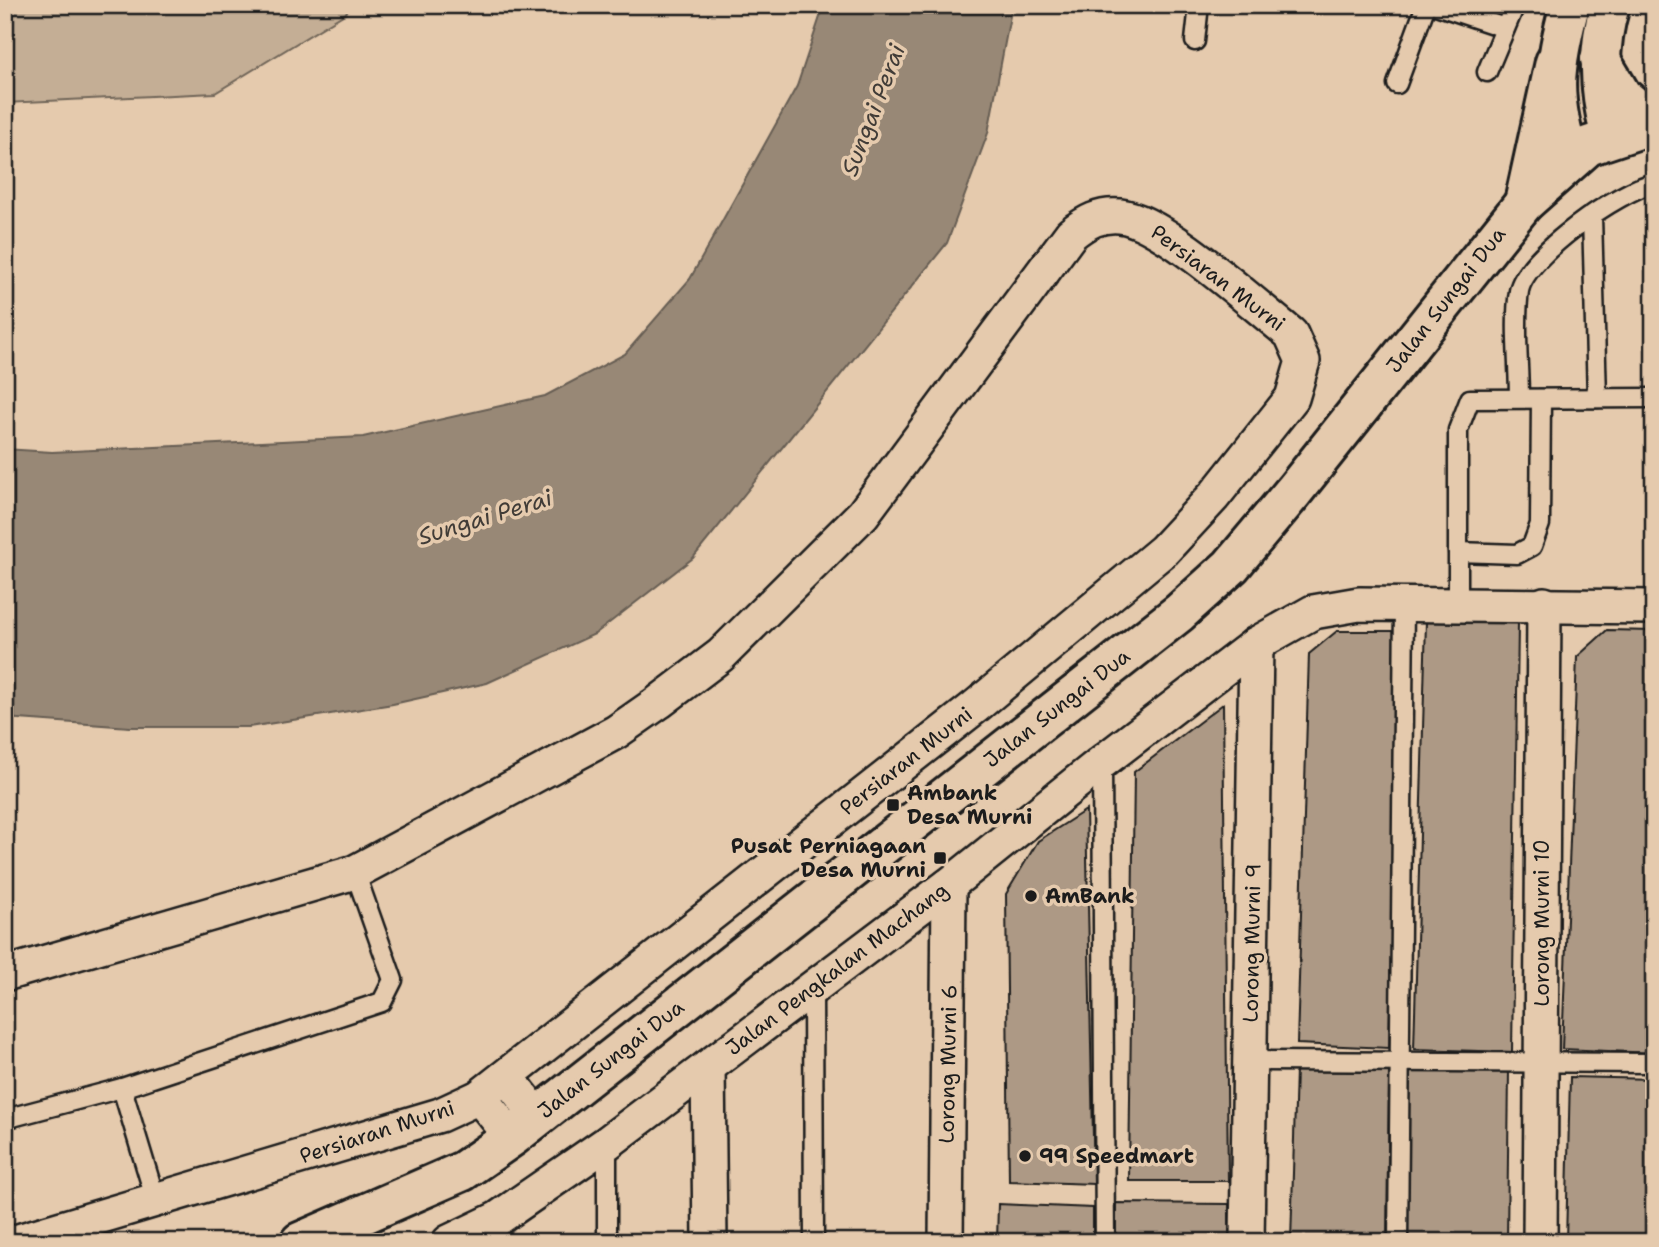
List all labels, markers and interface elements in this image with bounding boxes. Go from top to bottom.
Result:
water label: Sungai Perai [834,40,912,180]
street label: Persiaran Murni [1145,218,1291,338]
street label: Jalan Sungai Dua [1380,221,1512,379]
water label: Sungai Perai [414,482,556,552]
street label: Jalan Sungai Dua [978,642,1136,774]
street label: Persiaran Murni [834,700,978,822]
place label: Ambank Desa Murni [907,779,1032,831]
marker: Ambank Desa Murni [885,797,901,813]
place label: Pusat Perniagaan Desa Murni [731,832,926,884]
street label: Lorong Murni 10 [1528,839,1556,1007]
marker: Pusat Perniagaan Desa Murni [932,850,948,866]
street label: Lorong Murni 9 [1237,863,1267,1023]
street label: Jalan Pengkalan Machang [720,876,954,1062]
place label: AmBank [1045,882,1135,910]
marker: AmBank [1023,888,1039,904]
street label: Lorong Murni 6 [933,984,963,1144]
street label: Jalan Sungai Dua [532,993,690,1125]
street label: Persiaran Murni [296,1094,458,1170]
place label: 99 Speedmart [1039,1142,1194,1170]
marker: 99 Speedmart [1017,1148,1033,1164]

